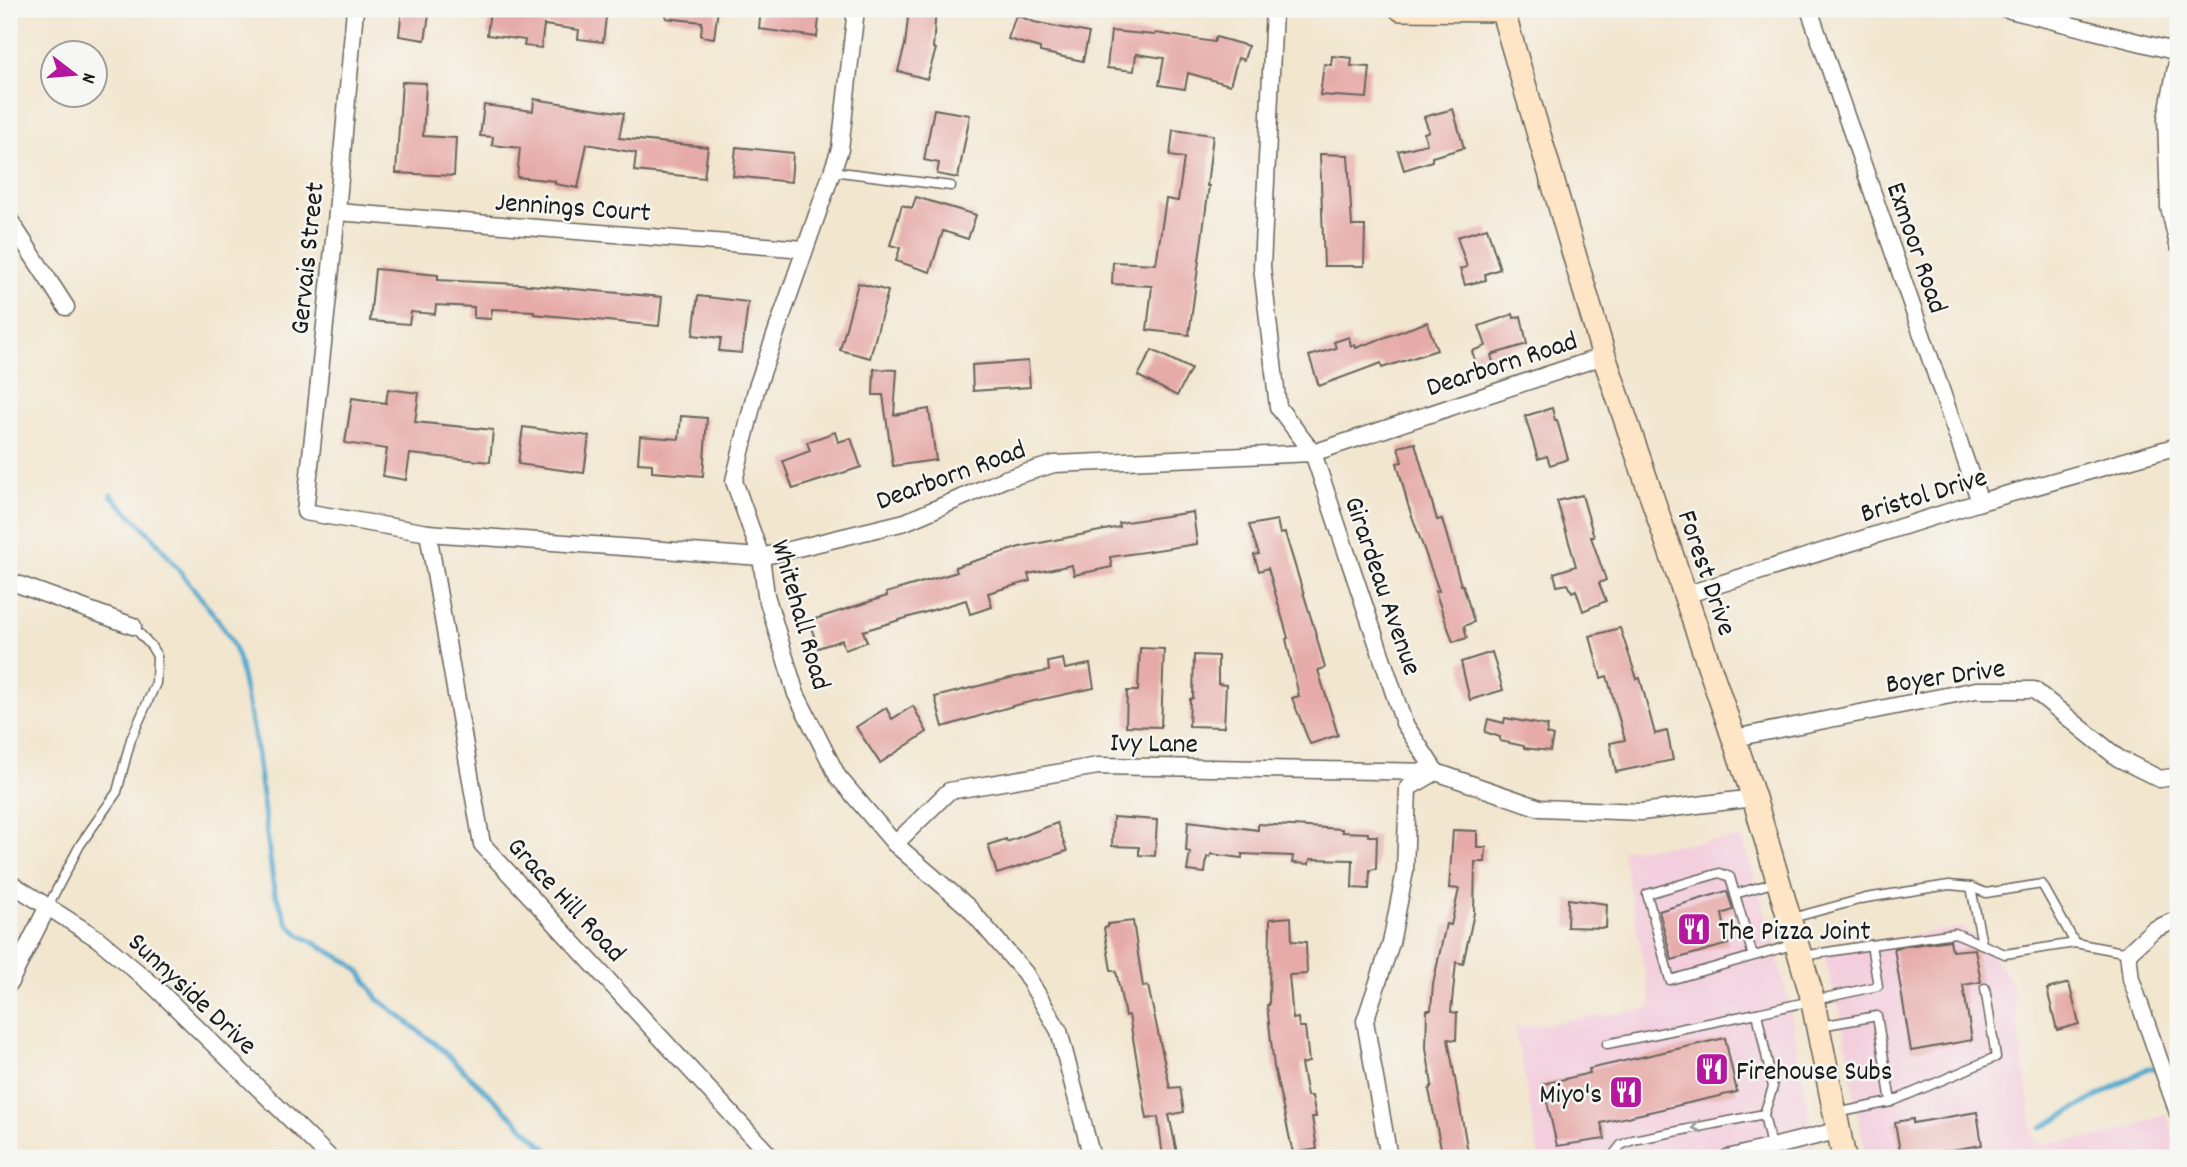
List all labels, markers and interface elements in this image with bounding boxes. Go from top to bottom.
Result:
north arrow [38,38,108,108]
text: N [73,69,101,86]
street label: Exmoor Road [1873,178,1955,320]
street label: Gervais Street [282,180,338,337]
street label: Jennings Court [493,185,652,235]
street label: Dearborn Road [1422,323,1583,410]
street label: Dearborn Road [871,432,1032,523]
street label: Bristol Drive [1856,460,1993,536]
street label: Girardeau Avenue [1331,492,1430,681]
street label: Forest Drive [1664,506,1744,642]
street label: Whitehall Road [758,535,839,695]
street label: Boyer Drive [1883,651,2008,707]
street label: Ivy Lane [1110,725,1198,767]
street label: Grace Hill Road [495,830,633,973]
restaurant icon: The Pizza Joint [1675,910,1713,948]
place label: The Pizza Joint [1718,914,1870,954]
street label: Sunnyside Drive [117,925,264,1066]
restaurant icon: Firehouse Subs [1693,1050,1731,1088]
place label: Firehouse Subs [1736,1054,1893,1094]
restaurant icon: Miyo's [1607,1073,1645,1111]
place label: Miyo's [1539,1077,1602,1117]
one-way arrow [1691,1119,1703,1134]

